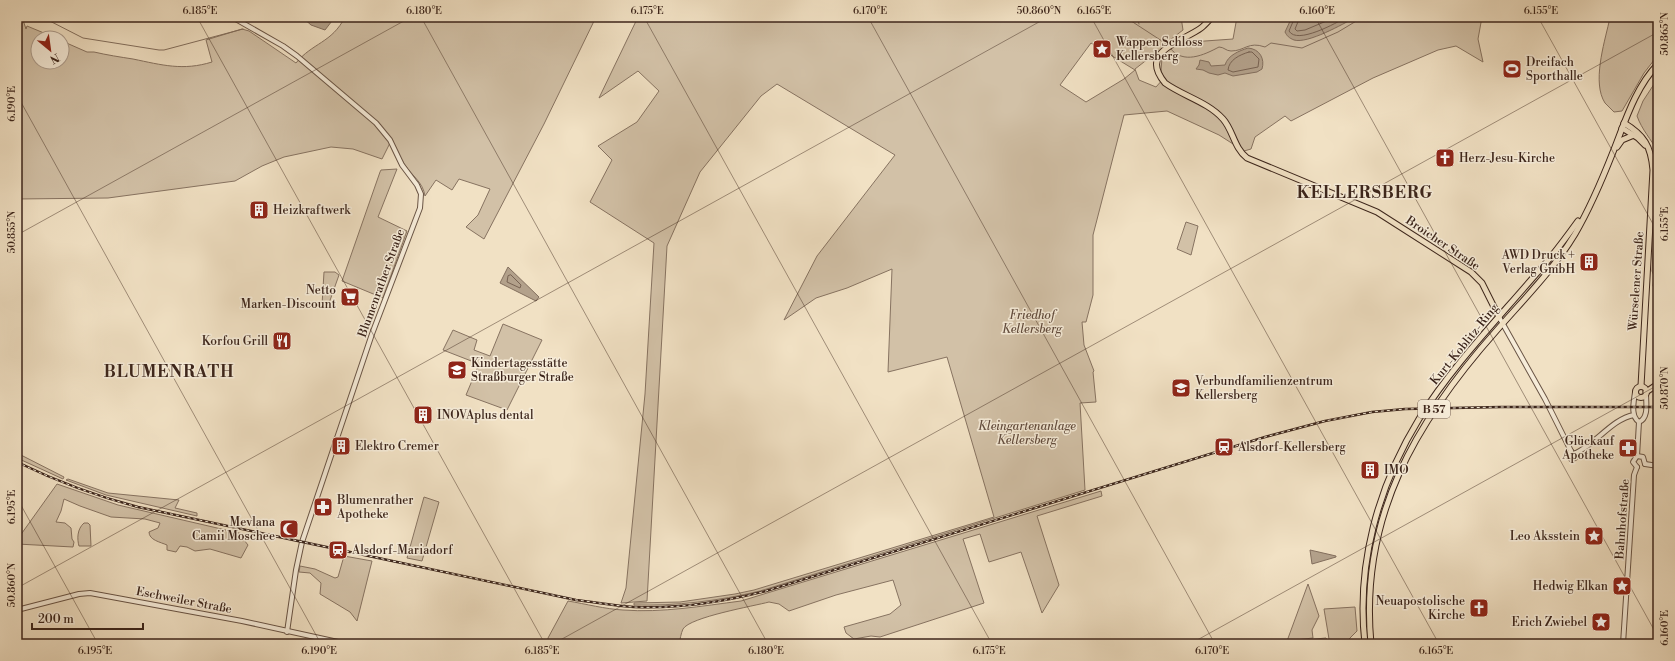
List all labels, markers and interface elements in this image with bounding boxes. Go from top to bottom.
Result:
text: 6.185°E [183,5,217,17]
text: 6.180°E [406,5,442,17]
text: 6.175°E [630,5,664,17]
text: 6.170°E [853,5,887,17]
text: 50.860°N [1017,5,1062,17]
text: 6.165°E [1077,5,1111,17]
text: 6.160°E [1299,5,1335,17]
text: 6.155°E [1524,5,1558,17]
text: 50.865°N [1659,12,1671,56]
north arrow [30,30,70,70]
place label: Wappen Schloss Kellersberg [1115,35,1203,64]
place icon: Wappen Schloss Kellersberg [1091,38,1113,60]
text: N [47,50,62,66]
place label: Dreifach Sporthalle [1526,55,1583,84]
sports icon: Dreifach Sporthalle [1501,58,1523,80]
text: 6.190°E [6,86,18,122]
church icon: Herz-Jesu-Kirche [1434,147,1456,169]
place label: Herz-Jesu-Kirche [1459,151,1555,166]
district label: KELLERSBERG [1297,183,1433,203]
building icon: Heizkraftwerk [248,199,270,221]
place label: Heizkraftwerk [273,203,351,218]
text: 6.155°E [1659,207,1671,241]
text: 50.855°N [6,210,18,253]
street label: Broicher Straße [1402,213,1483,274]
street label: Blumenrather Straße [355,227,408,340]
street label: Würselener Straße [1625,231,1647,332]
place label: AWD Druck + Verlag GmbH [1501,248,1575,277]
building icon: AWD Druck + Verlag GmbH [1578,251,1600,273]
place label: Netto Marken-Discount [241,283,337,312]
supermarket icon: Netto Marken-Discount [339,286,361,308]
street label: Kurt-Koblitz-Ring [1427,300,1502,388]
park label: Friedhof Kellersberg [1002,308,1063,337]
restaurant icon: Korfou Grill [271,330,293,352]
place label: Korfou Grill [202,334,268,349]
place label: Kindertagesstätte Straßburger Straße [471,356,574,385]
school or university icon: Kindertagesstätte Straßburger Straße [446,359,468,381]
district label: BLUMENRATH [104,362,234,382]
text: 50.870°N [1659,366,1671,409]
place label: Verbundfamilienzentrum Kellersberg [1194,374,1334,403]
school or university icon: Verbundfamilienzentrum Kellersberg [1170,377,1192,399]
road number: B 57 [1418,400,1450,418]
building icon: INOVAplus dental [412,404,434,426]
place label: INOVAplus dental [437,408,534,423]
park label: Kleingartenanlage Kellersberg [978,419,1076,448]
place label: Glückauf Apotheke [1561,434,1615,463]
building icon: Elektro Cremer [330,435,352,457]
station icon: Alsdorf-Kellersberg [1213,436,1235,458]
pharmacy icon: Glückauf Apotheke [1617,437,1639,459]
place label: Elektro Cremer [355,439,439,454]
place label: Alsdorf-Kellersberg [1237,440,1347,455]
building icon: IMO [1359,459,1381,481]
place label: IMO [1384,463,1409,478]
street label: Bahnhofstraße [1612,478,1633,561]
text: 6.195°E [6,490,18,524]
place label: Blumenrather Apotheke [336,493,414,522]
pharmacy icon: Blumenrather Apotheke [312,496,334,518]
place label: Mevlana Camii Moschee [192,515,276,544]
mosque icon: Mevlana Camii Moschee [278,518,300,540]
place icon: Leo Aksstein [1583,525,1605,547]
place label: Leo Aksstein [1510,529,1580,544]
station icon: Alsdorf-Mariadorf [327,539,349,561]
place label: Alsdorf-Mariadorf [351,543,453,558]
text: 50.860°N [6,562,18,607]
place icon: Hedwig Elkan [1611,575,1633,597]
place label: Hedwig Elkan [1533,579,1608,594]
street label: Eschweiler Straße [135,584,233,617]
place label: Neuapostolische Kirche [1375,594,1465,623]
church icon: Neuapostolische Kirche [1468,597,1490,619]
scale bar [32,605,143,631]
text: 6.160°E [1659,610,1671,646]
place icon: Erich Zwiebel [1590,611,1612,633]
text: 200 m [38,612,74,627]
place label: Erich Zwiebel [1511,615,1587,630]
text: 6.195°E [78,645,112,657]
text: 6.190°E [301,645,337,657]
text: 6.185°E [525,645,559,657]
text: 6.180°E [748,645,784,657]
text: 6.175°E [972,645,1006,657]
text: 6.170°E [1195,645,1229,657]
text: 6.165°E [1419,645,1453,657]

